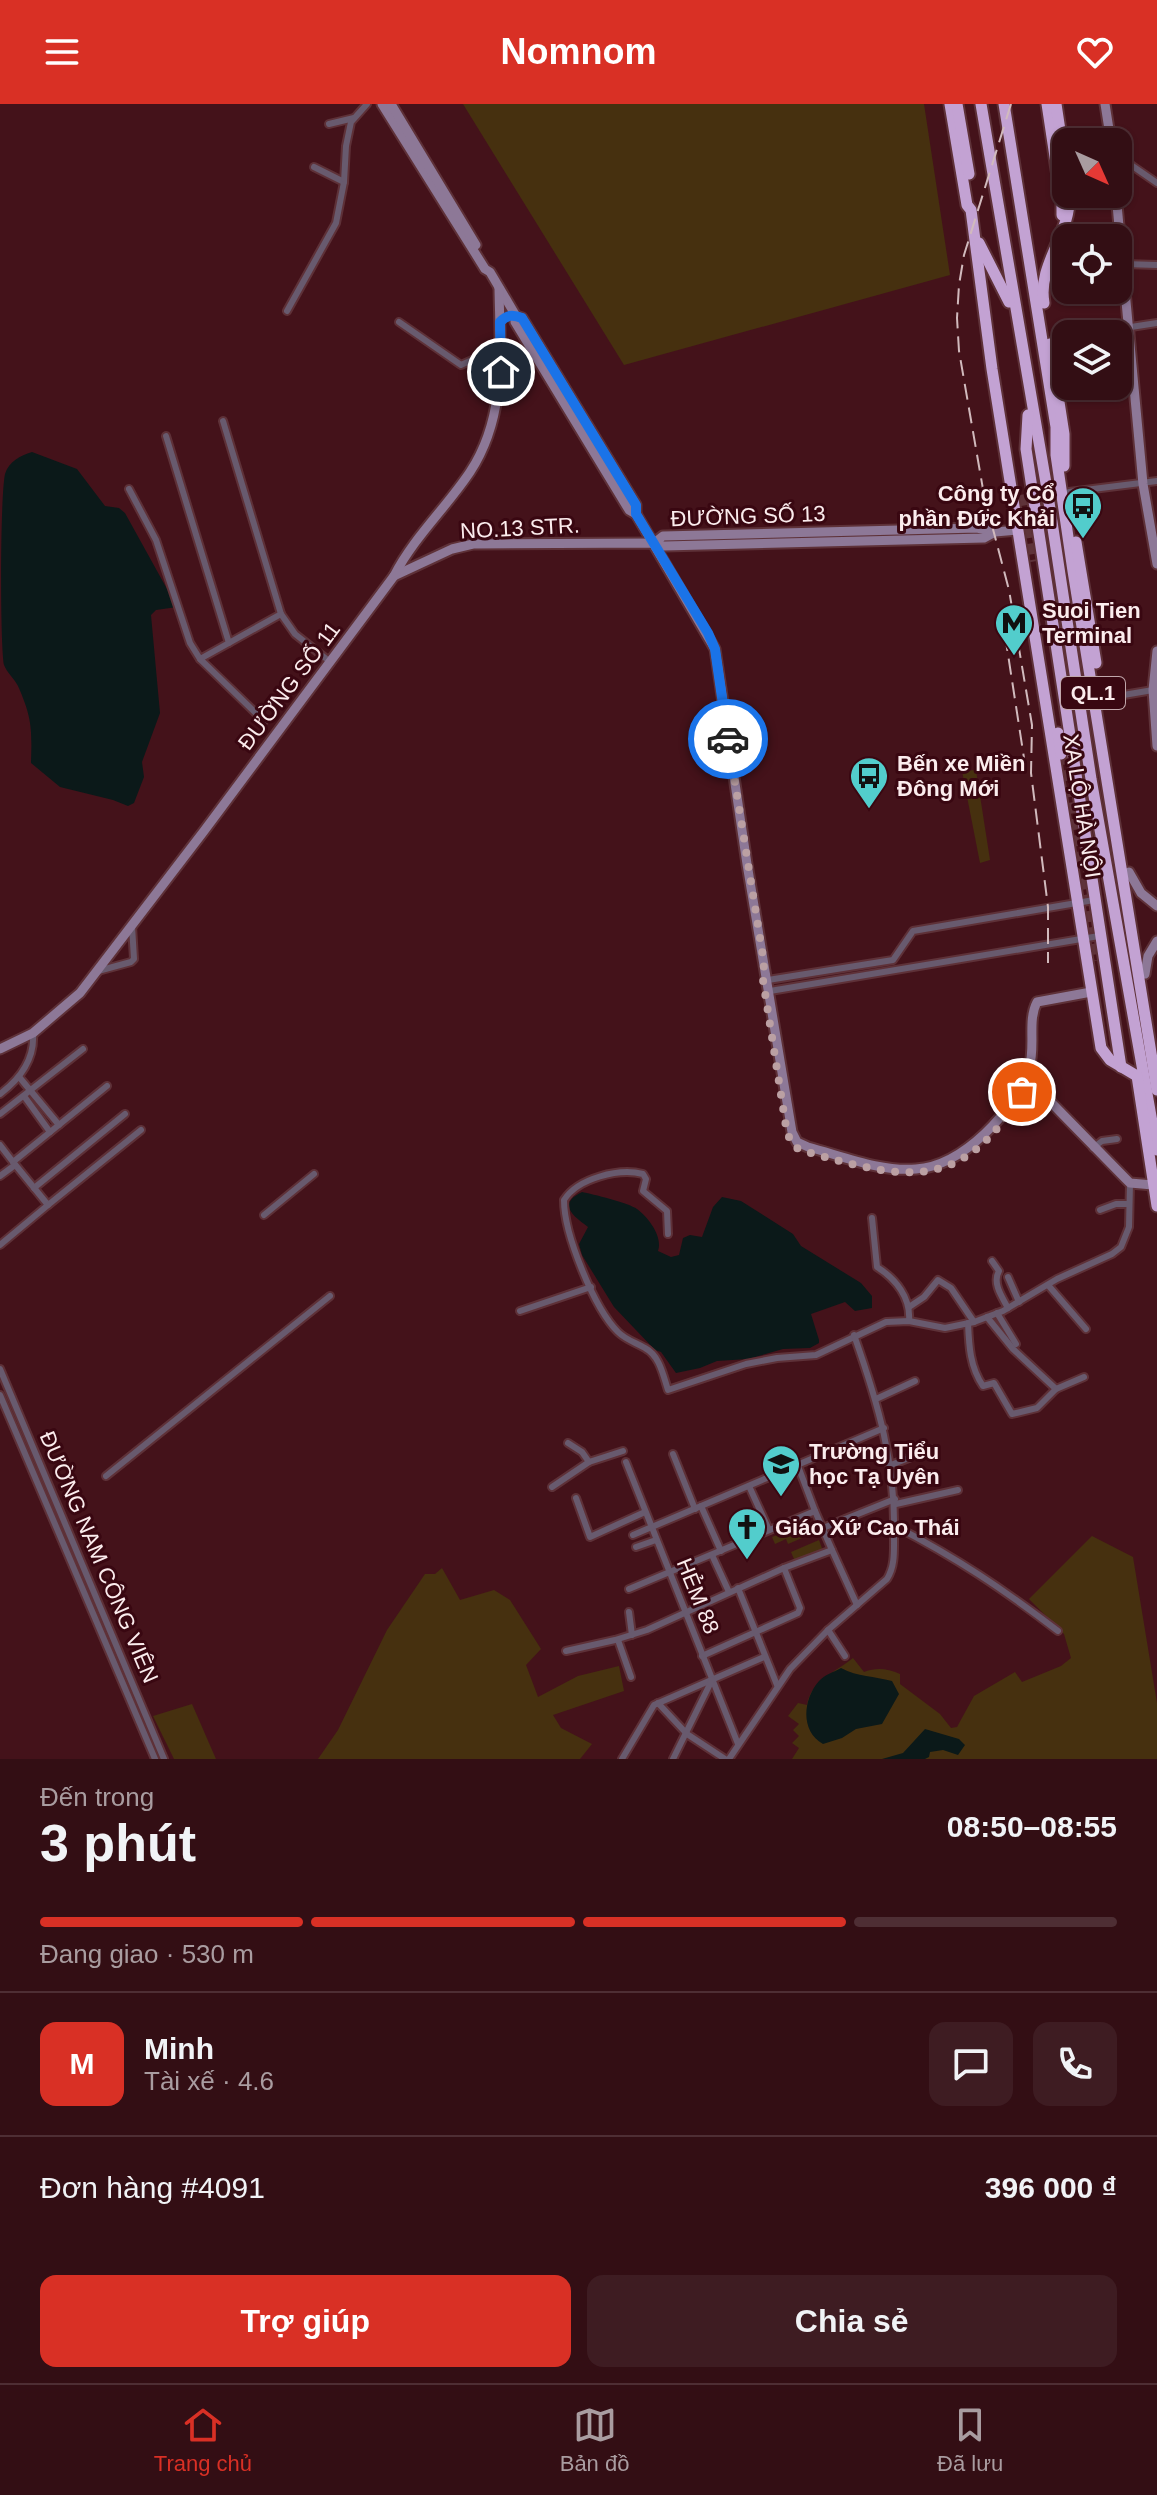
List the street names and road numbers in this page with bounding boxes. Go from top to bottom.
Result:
street label: ĐƯỜNG SỐ 13 [670,500,826,531]
street label: NO.13 STR. [460,512,580,544]
street label: ĐƯỜNG SỐ 11 [232,617,345,755]
road number: QL.1 [1061,677,1125,709]
street label: XA LỘ HÀ NỘI [1058,732,1106,880]
street label: ĐƯỜNG NAM CÔNG VIÊN [35,1427,163,1687]
street label: HẺM 88 [672,1554,724,1638]

